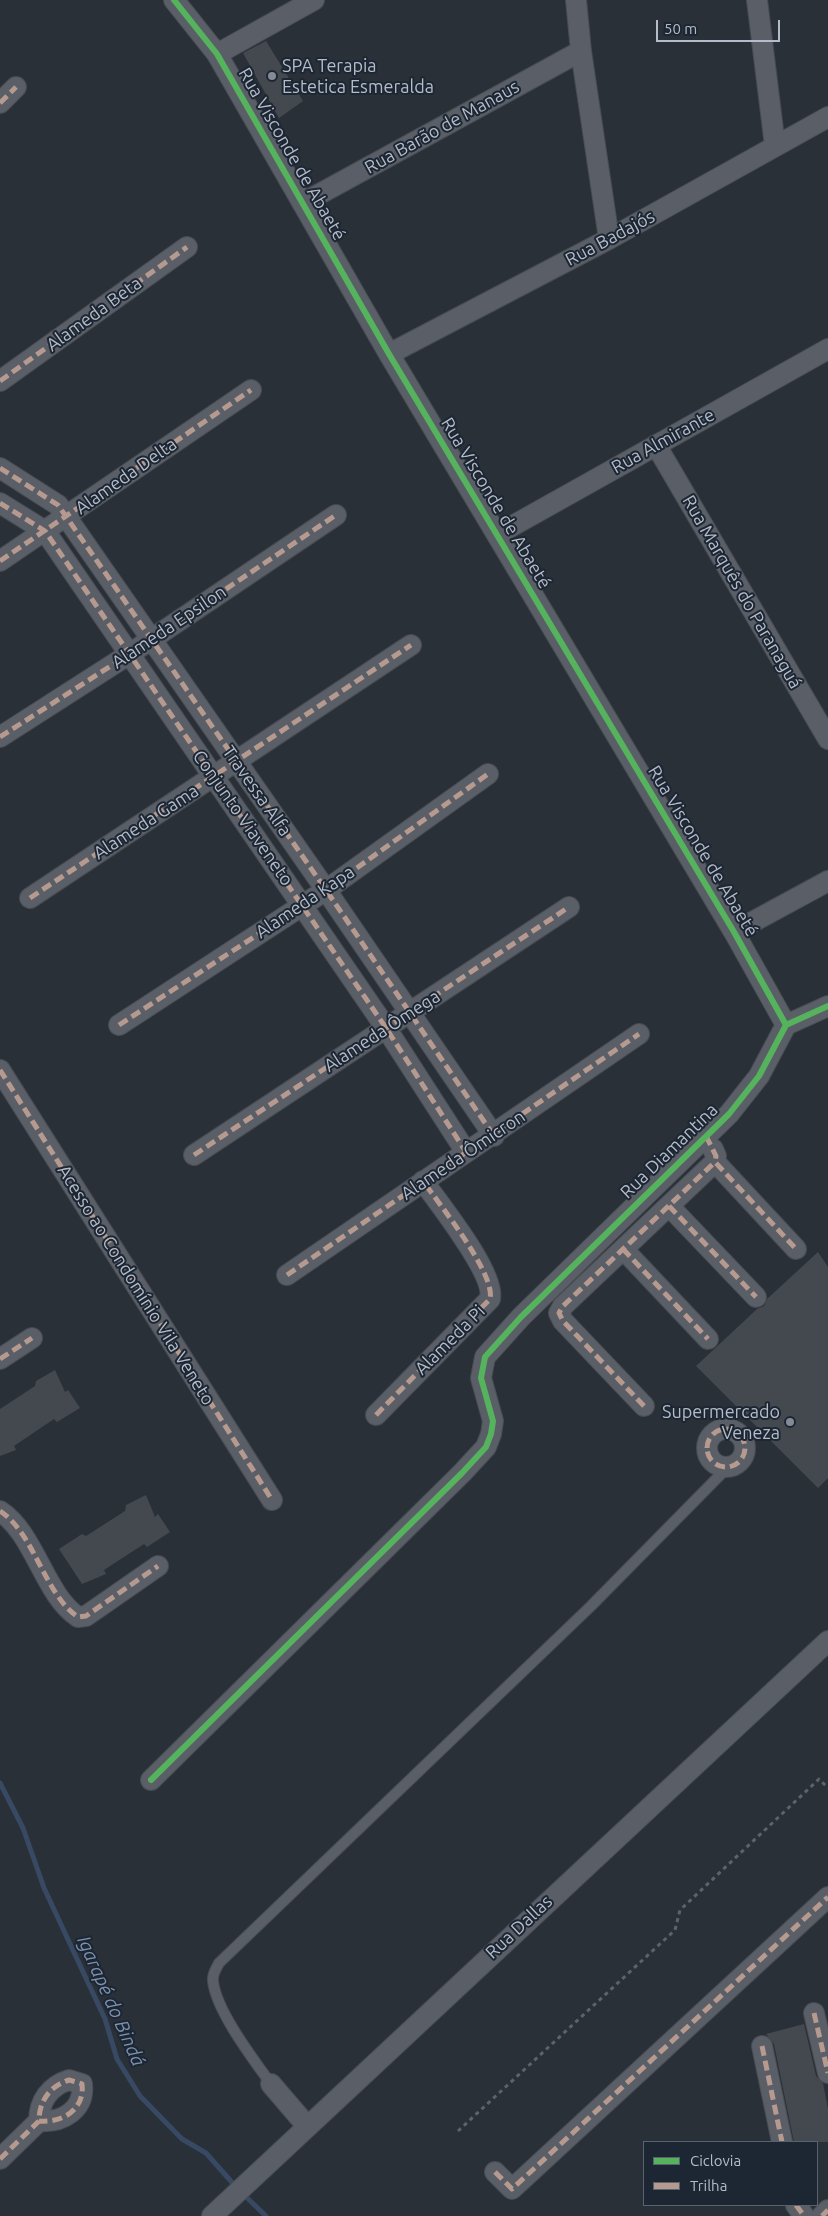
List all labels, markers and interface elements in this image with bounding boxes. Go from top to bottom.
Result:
scale bar [658,10,782,42]
text: 50 m [664,20,697,37]
place label: SPA Terapia Estetica Esmeralda [282,55,434,98]
street label: Rua Visconde de Abaeté [234,64,350,244]
marker: SPA Terapia Estetica Esmeralda [266,70,278,82]
street label: Rua Barão de Manaus [361,76,523,178]
street label: Rua Badajós [562,205,658,271]
street label: Alameda Beta [42,272,146,356]
street label: Rua Almirante [608,404,718,478]
street label: Rua Visconde de Abaeté [436,414,556,592]
street label: Alameda Delta [71,433,181,519]
street label: Rua Marquês do Paranaguá [678,491,806,693]
street label: Alameda Epsilon [108,581,230,673]
street label: Travessa Alfa [218,742,296,840]
street label: Conjunto Viaveneto [188,746,298,890]
street label: Rua Visconde de Abaeté [643,762,763,940]
street label: Alameda Gama [89,780,203,864]
street label: Alameda Kapa [251,861,359,943]
street label: Alameda Ômega [320,985,444,1077]
street label: Rua Diamantina [616,1099,722,1203]
street label: Alameda Ômicron [397,1106,529,1204]
street label: Acesso ao Condomínio Vila Veneto [53,1161,219,1409]
street label: Alameda Pi [410,1300,490,1380]
place label: Supermercado Veneza [662,1401,780,1444]
marker: Supermercado Veneza [784,1416,796,1428]
street label: Rua Dallas [481,1891,557,1963]
water label: Igarapé do Bindá [72,1932,150,2070]
legend [643,2141,818,2206]
text: Ciclovia [690,2152,741,2169]
text: Trilha [690,2177,727,2194]

